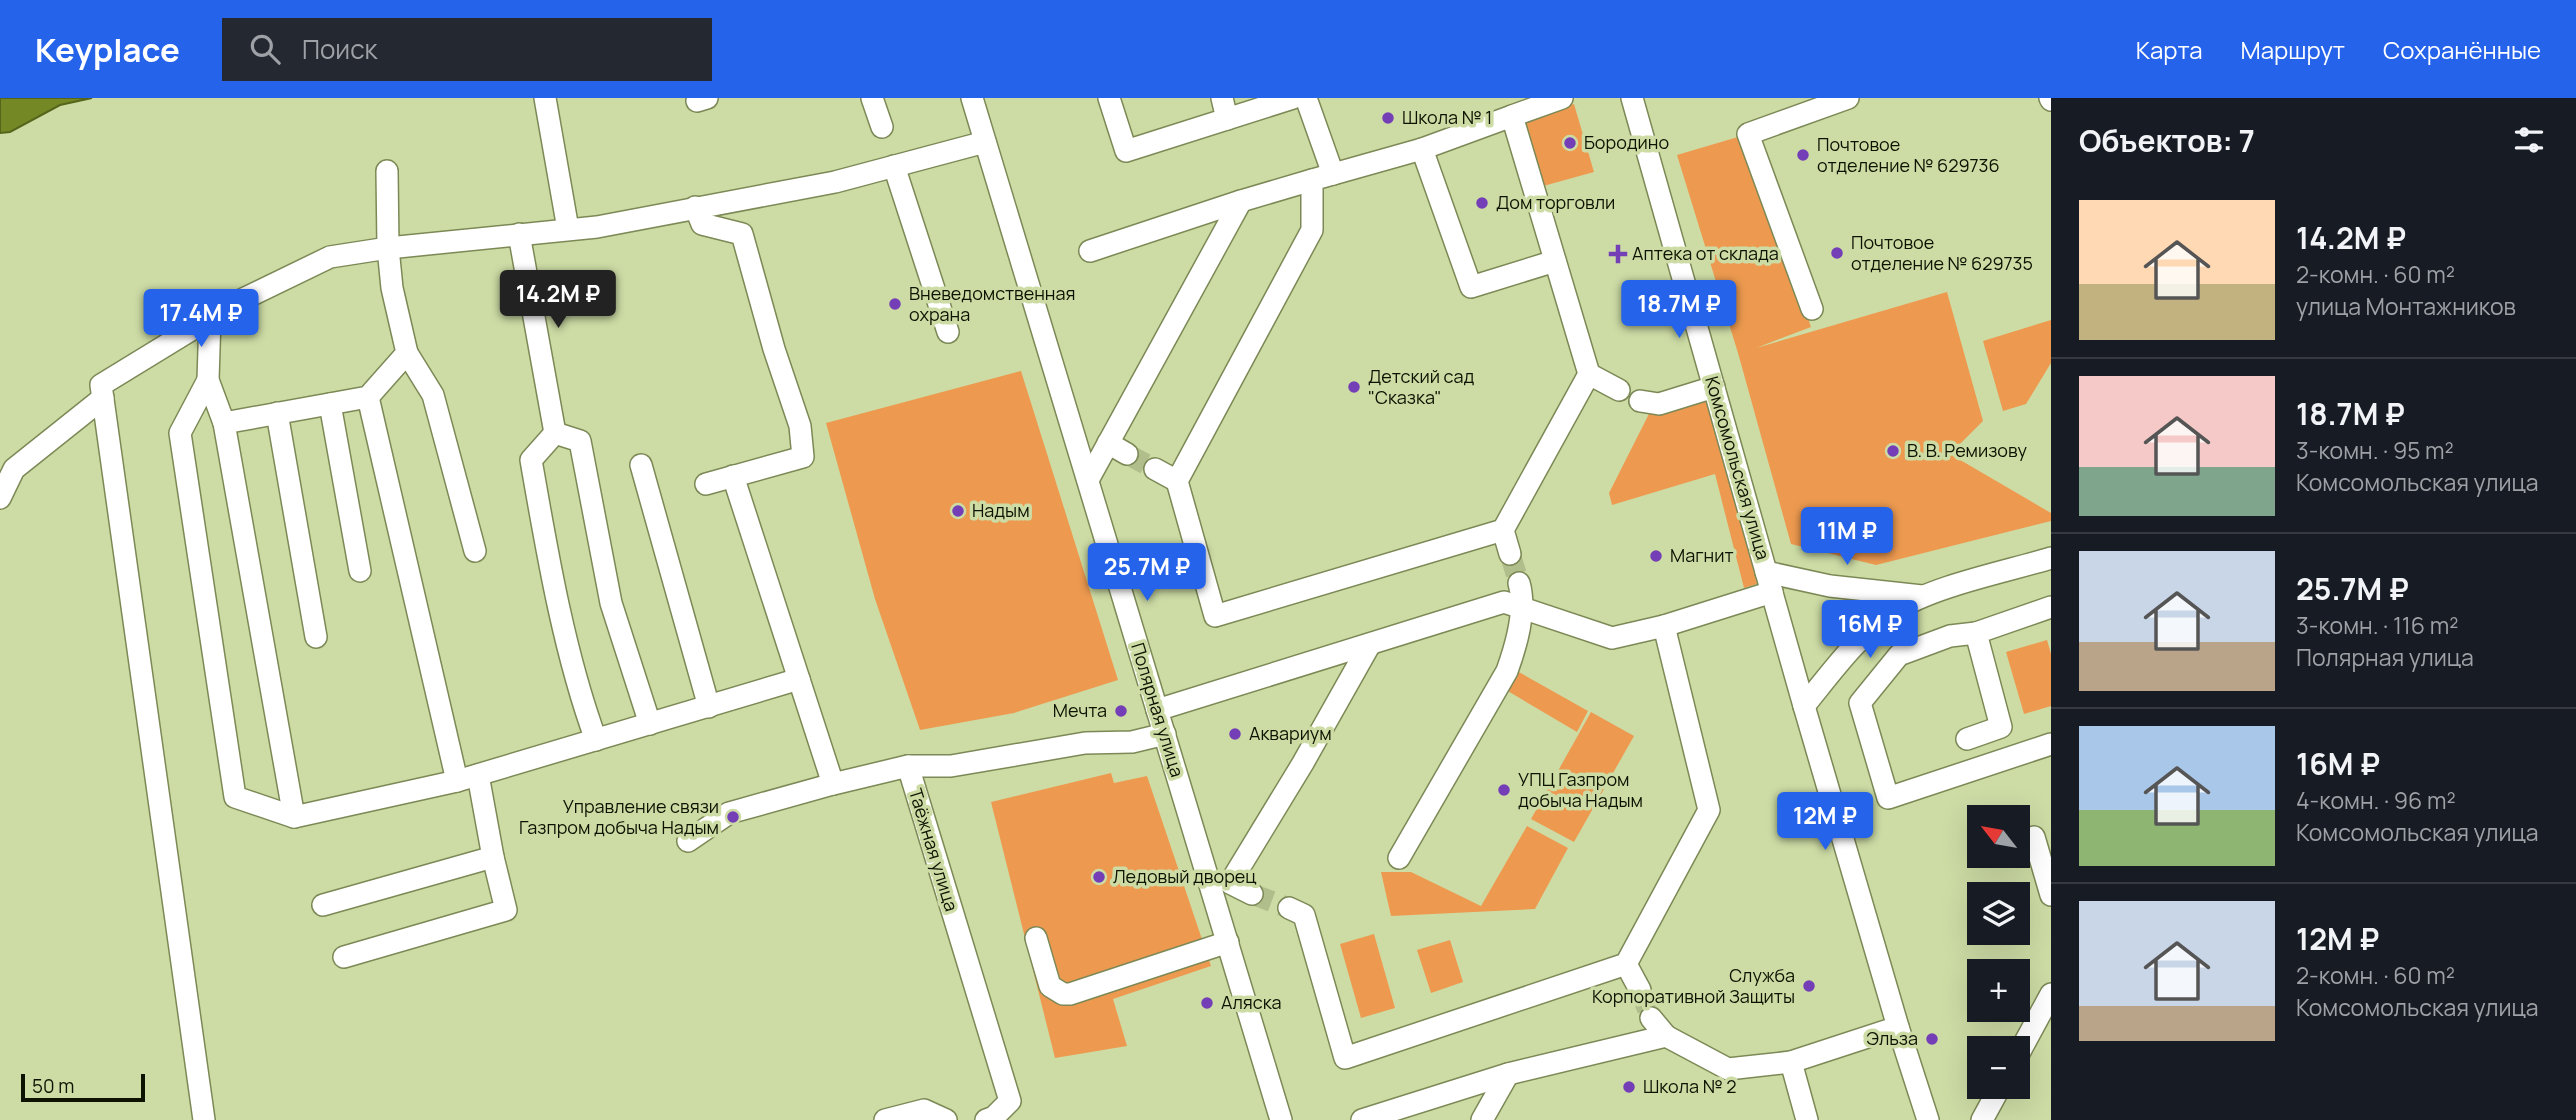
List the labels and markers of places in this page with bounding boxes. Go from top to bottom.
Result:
place label: Школа № 1 [1402,105,1492,129]
marker: Школа № 1 [1380,110,1396,126]
place label: Бородино [1584,130,1669,154]
place label: Почтовое отделение № 629736 [1817,132,2000,177]
marker: Бородино [1562,135,1578,151]
marker: Почтовое отделение № 629736 [1795,147,1811,163]
place label: Дом торговли [1496,190,1615,214]
marker: Дом торговли [1474,195,1490,211]
place label: Почтовое отделение № 629735 [1851,230,2033,275]
place label: Аптека от склада [1632,241,1779,265]
marker: Почтовое отделение № 629735 [1829,245,1845,261]
marker: Аптека от склада [1610,246,1626,262]
pin: 14.2M ₽ [493,271,623,330]
pin: 18.7M ₽ [1614,280,1744,340]
place label: Вневедомственная охрана [909,281,1075,326]
pin: 17.4M ₽ [136,289,266,349]
marker: Вневедомственная охрана [887,296,903,312]
place label: Детский сад "Сказка" [1368,364,1474,409]
marker: Детский сад "Сказка" [1346,379,1362,395]
place label: В. В. Ремизову [1907,438,2028,462]
marker: В. В. Ремизову [1885,443,1901,459]
place label: Надым [972,498,1030,522]
marker: Надым [950,503,966,519]
pin: 11M ₽ [1798,508,1896,567]
place label: Магнит [1670,543,1734,567]
pin: 25.7M ₽ [1082,544,1212,603]
marker: Магнит [1648,548,1664,564]
pin: 16M ₽ [1821,601,1919,660]
place label: Мечта [1053,698,1107,722]
marker: Мечта [1113,703,1129,719]
place label: Аквариум [1249,721,1332,745]
marker: Аквариум [1227,726,1243,742]
place label: УПЦ Газпром добыча Надым [1518,767,1643,812]
marker: УПЦ Газпром добыча Надым [1496,782,1512,798]
pin: 12M ₽ [1776,792,1874,852]
place label: Управление связи Газпром добыча Надым [519,794,719,839]
marker: Управление связи Газпром добыча Надым [725,809,741,825]
place label: Ледовый дворец [1113,864,1256,888]
marker: Ледовый дворец [1091,869,1107,885]
place label: Служба Корпоративной Защиты [1592,963,1795,1008]
marker: Служба Корпоративной Защиты [1801,978,1817,994]
place label: Аляска [1221,990,1282,1014]
marker: Аляска [1199,995,1215,1011]
place label: Эльза [1866,1026,1918,1050]
marker: Эльза [1924,1031,1940,1047]
place label: Школа № 2 [1643,1074,1736,1098]
marker: Школа № 2 [1621,1079,1637,1095]

